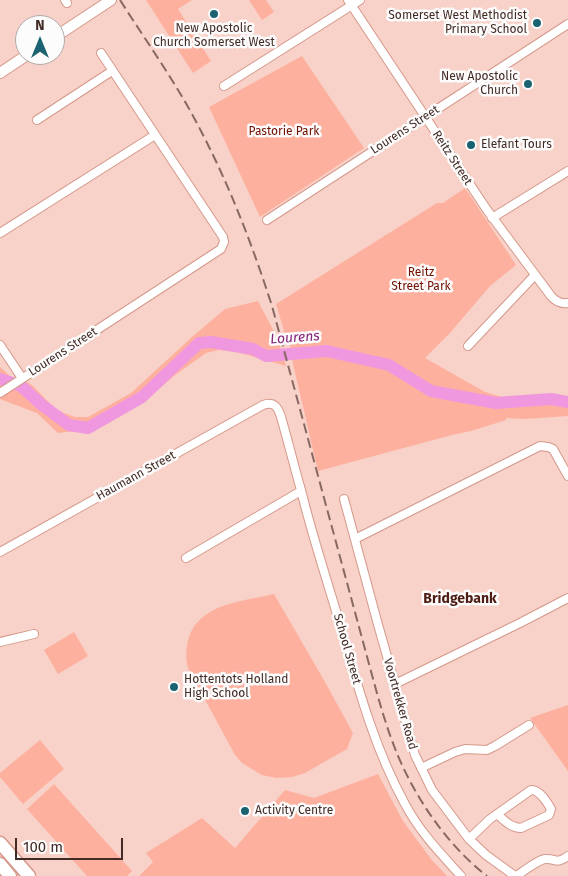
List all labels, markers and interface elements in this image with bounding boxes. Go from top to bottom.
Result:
marker: New Apostolic Church Somerset West [208,8,220,20]
place label: Somerset West Methodist Primary School [388,9,527,37]
north arrow [15,15,65,65]
text: N [35,17,45,34]
marker: Somerset West Methodist Primary School [531,17,543,29]
place label: New Apostolic Church Somerset West [153,22,275,50]
place label: New Apostolic Church [441,70,518,98]
marker: New Apostolic Church [522,78,534,90]
street label: Lourens Street [368,102,442,158]
park label: Pastorie Park [249,125,319,139]
street label: Reitz Street [429,128,475,188]
place label: Elefant Tours [481,138,552,152]
marker: Elefant Tours [465,139,477,151]
park label: Reitz Street Park [391,266,451,294]
street label: Lourens Street [26,324,100,380]
water label: Lourens [270,328,320,348]
street label: Haumann Street [94,448,178,504]
district label: Bridgebank [423,591,497,607]
street label: School Street [330,612,364,686]
street label: Voortrekker Road [380,657,420,751]
place label: Hottentots Holland High School [184,673,288,701]
marker: Hottentots Holland High School [168,681,180,693]
place label: Activity Centre [255,804,333,818]
marker: Activity Centre [239,805,251,817]
scale bar [18,828,125,860]
text: 100 m [23,838,63,856]

